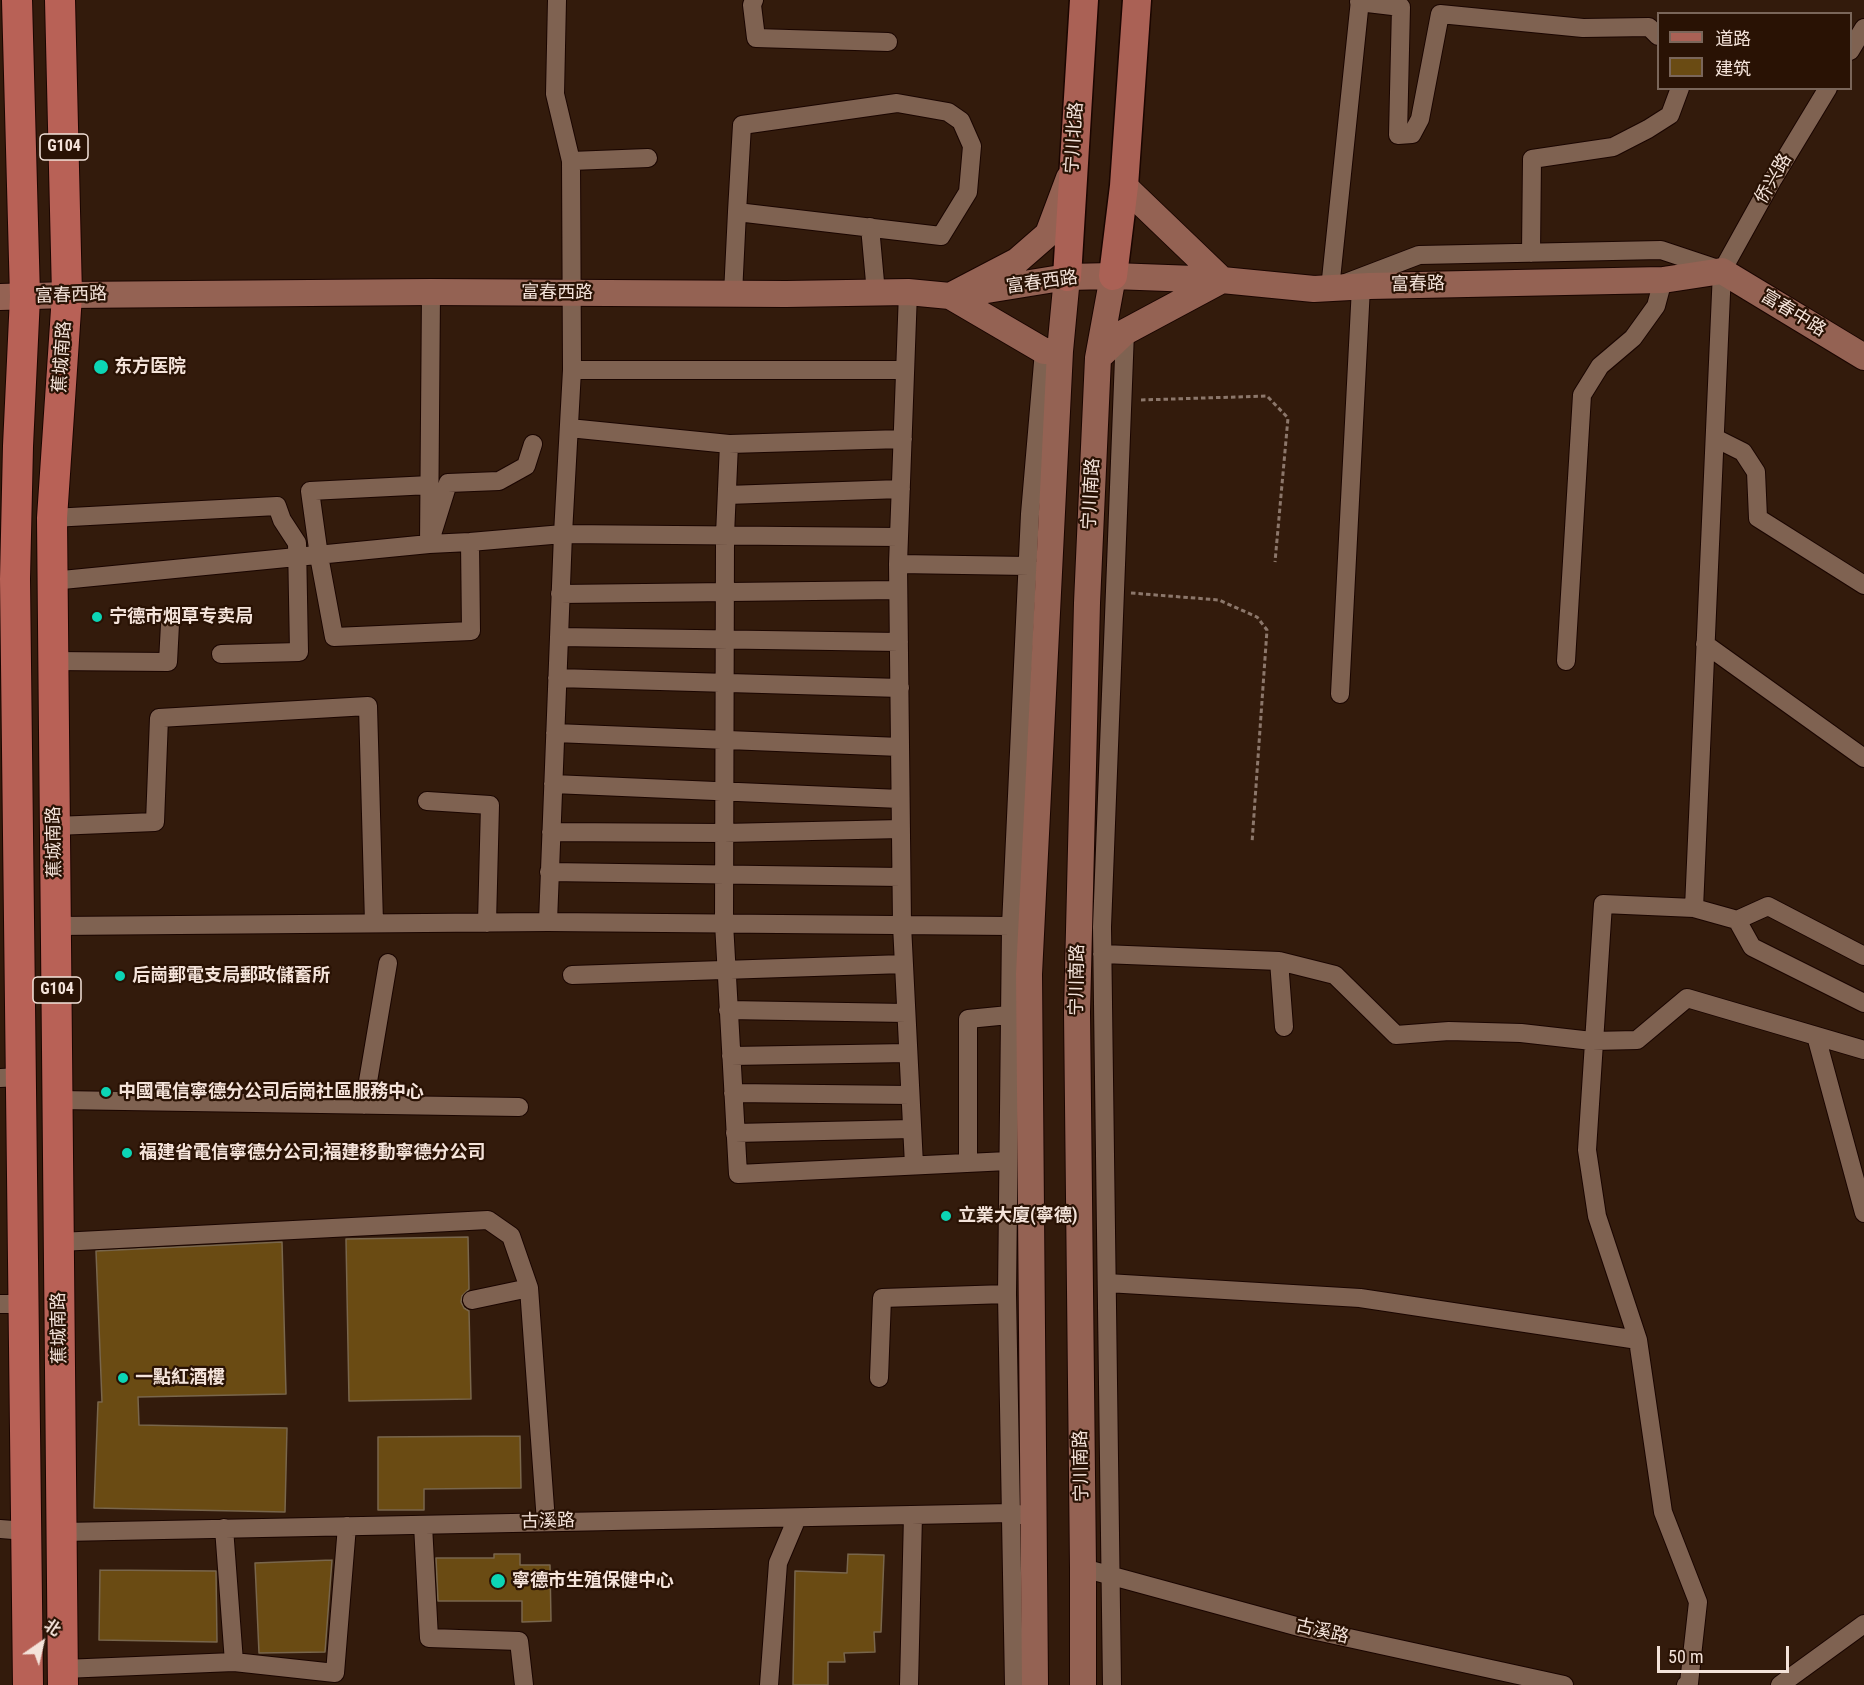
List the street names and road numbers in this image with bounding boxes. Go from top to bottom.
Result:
street label: 宁川北路 [1062,101,1088,175]
road number: G104 [40,134,88,160]
street label: 侨兴路 [1751,150,1797,208]
street label: 富春西路 [1005,267,1079,299]
street label: 富春路 [1391,274,1445,296]
street label: 富春西路 [521,282,593,304]
street label: 富春西路 [35,284,107,308]
street label: 富春中路 [1757,286,1829,342]
street label: 蕉城南路 [50,320,76,394]
street label: 宁川南路 [1079,457,1105,531]
street label: 蕉城南路 [44,806,66,878]
street label: 宁川南路 [1067,944,1089,1016]
road number: G104 [33,977,81,1003]
street label: 蕉城南路 [49,1292,71,1364]
street label: 宁川南路 [1071,1430,1093,1502]
street label: 古溪路 [521,1511,575,1533]
street label: 古溪路 [1293,1615,1351,1649]

